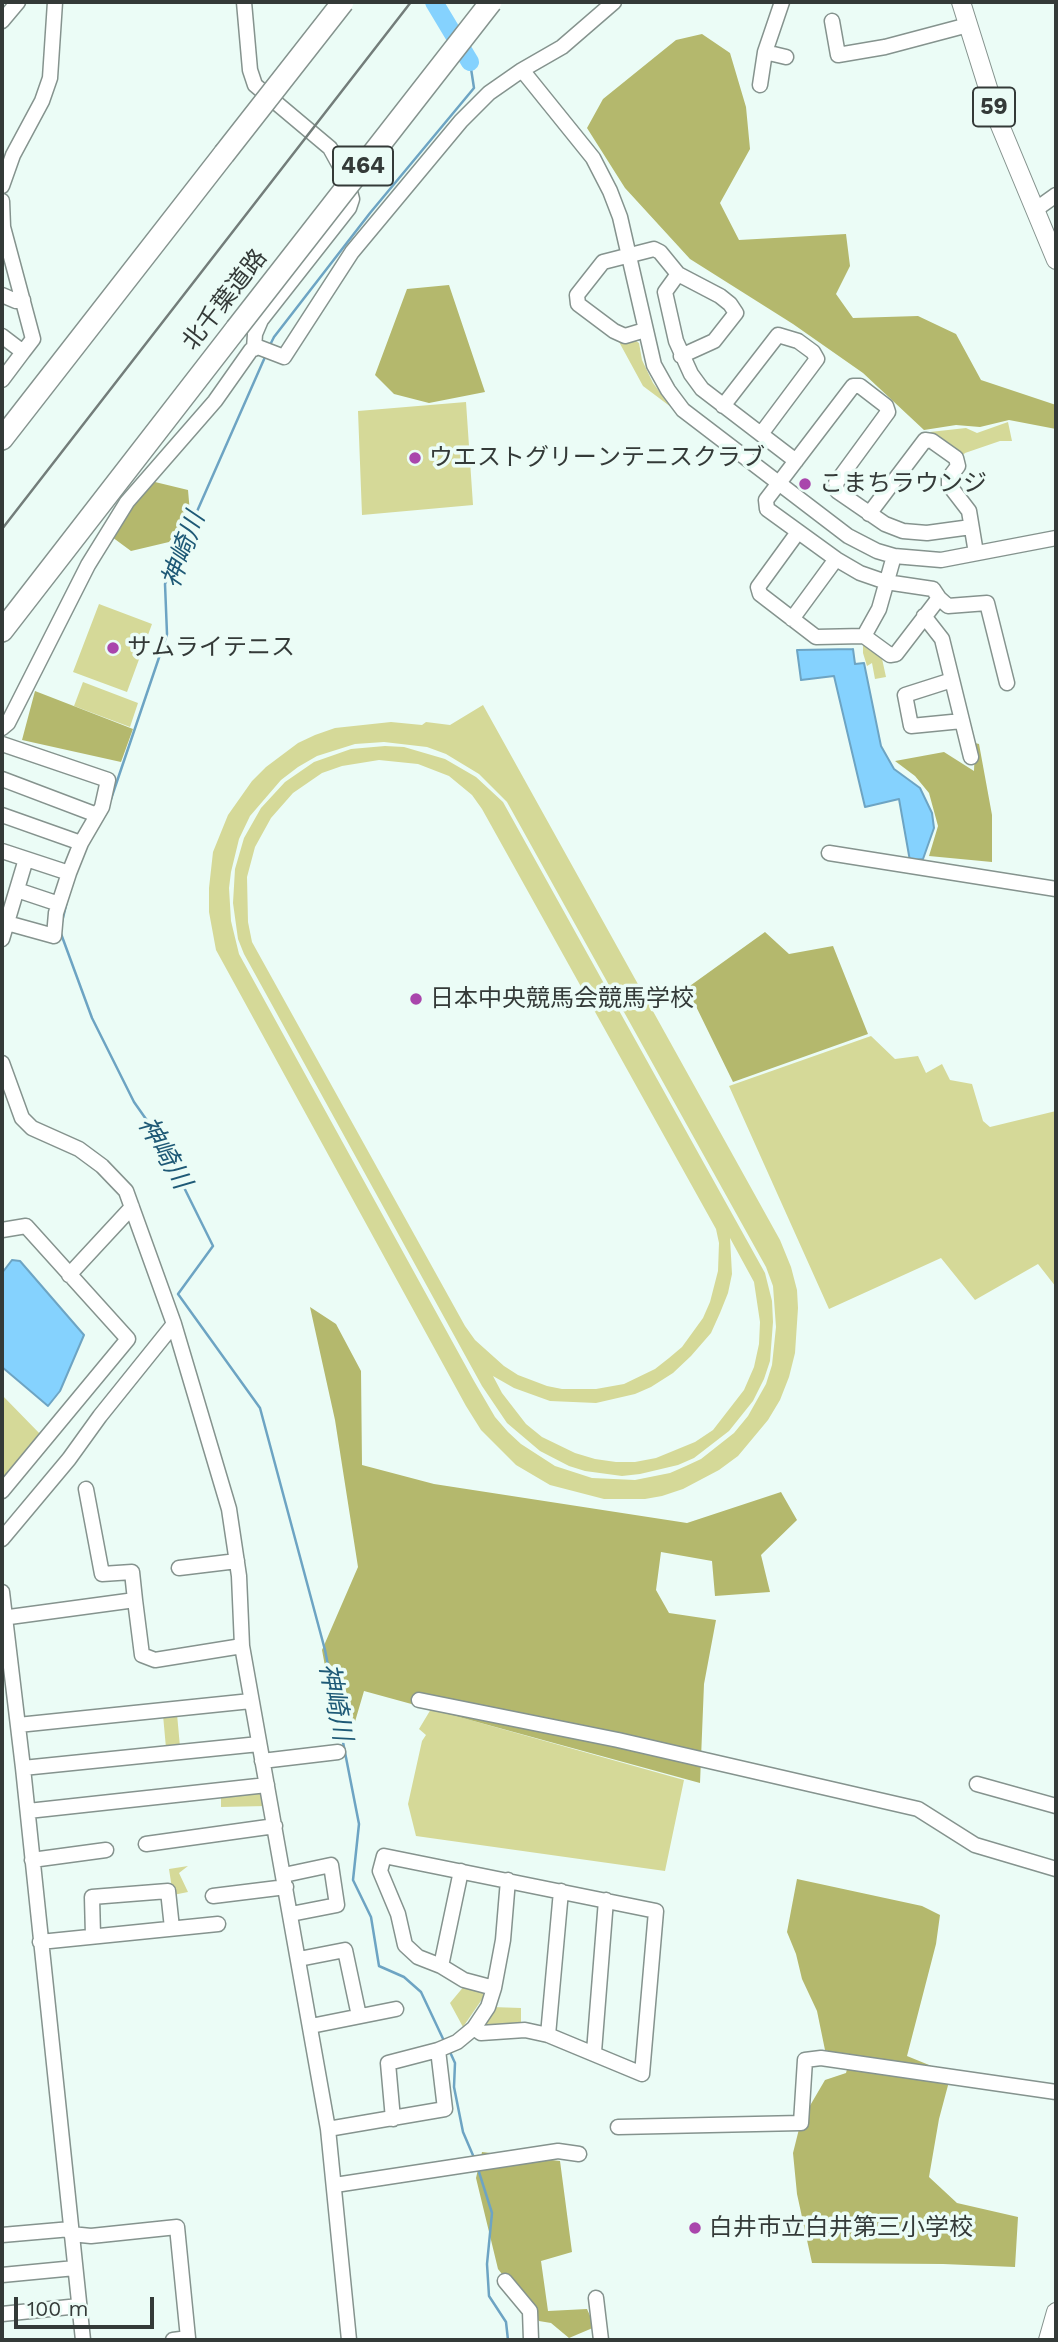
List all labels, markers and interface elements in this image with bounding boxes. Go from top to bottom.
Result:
road number: 59 [973,88,1015,127]
road number: 464 [333,146,393,186]
street label: 北千葉道路 [177,244,273,356]
place label: ウエストグリーンテニスクラブ [429,444,765,472]
marker: ウエストグリーンテニスクラブ [407,450,423,466]
place label: こまちラウンジ [819,470,987,498]
marker: こまちラウンジ [797,476,813,492]
water label: 神崎川 [156,508,212,592]
place label: サムライテニス [127,634,295,662]
marker: サムライテニス [105,640,121,656]
place label: 日本中央競馬会競馬学校 [430,985,694,1013]
marker: 日本中央競馬会競馬学校 [408,991,424,1007]
water label: 神崎川 [131,1111,197,1195]
water label: 神崎川 [312,1661,358,1743]
place label: 白井市立白井第三小学校 [709,2214,973,2242]
marker: 白井市立白井第三小学校 [687,2220,703,2236]
scale bar [18,2282,158,2326]
text: 100 m [27,2296,89,2321]

